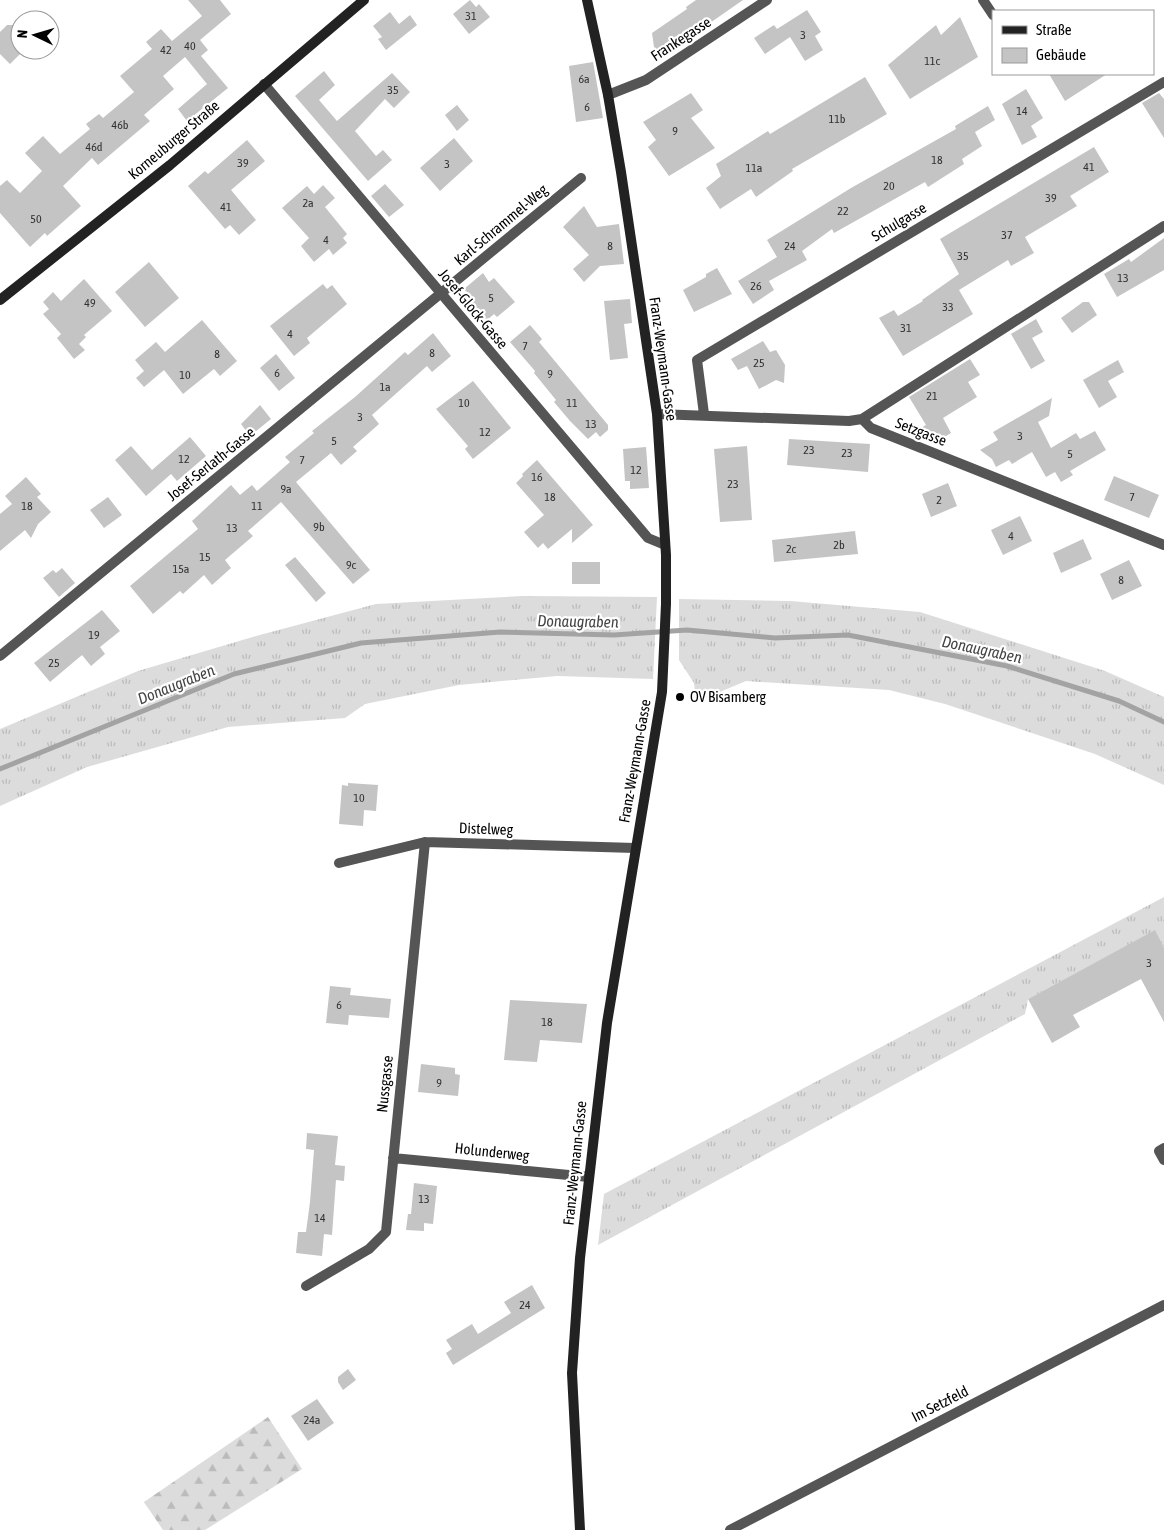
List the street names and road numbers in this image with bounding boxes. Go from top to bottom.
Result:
street label: Frankegasse [648,13,714,64]
street label: Korneuburger Straße [125,97,223,183]
street label: Karl-Schrammel-Weg [451,180,551,268]
street label: Schulgasse [868,199,929,244]
street label: Josef-Glock-Gasse [435,265,512,352]
street label: Franz-Weymann-Gasse [646,296,681,422]
street label: Setzgasse [893,414,949,449]
street label: Josef-Serlath-Gasse [163,423,258,504]
street label: Franz-Weymann-Gasse [615,698,654,824]
street label: Distelweg [459,819,514,838]
street label: Nussgasse [373,1054,396,1113]
street label: Franz-Weymann-Gasse [560,1100,590,1226]
street label: Holunderweg [454,1139,531,1164]
street label: Im Setzfeld [909,1382,971,1425]

